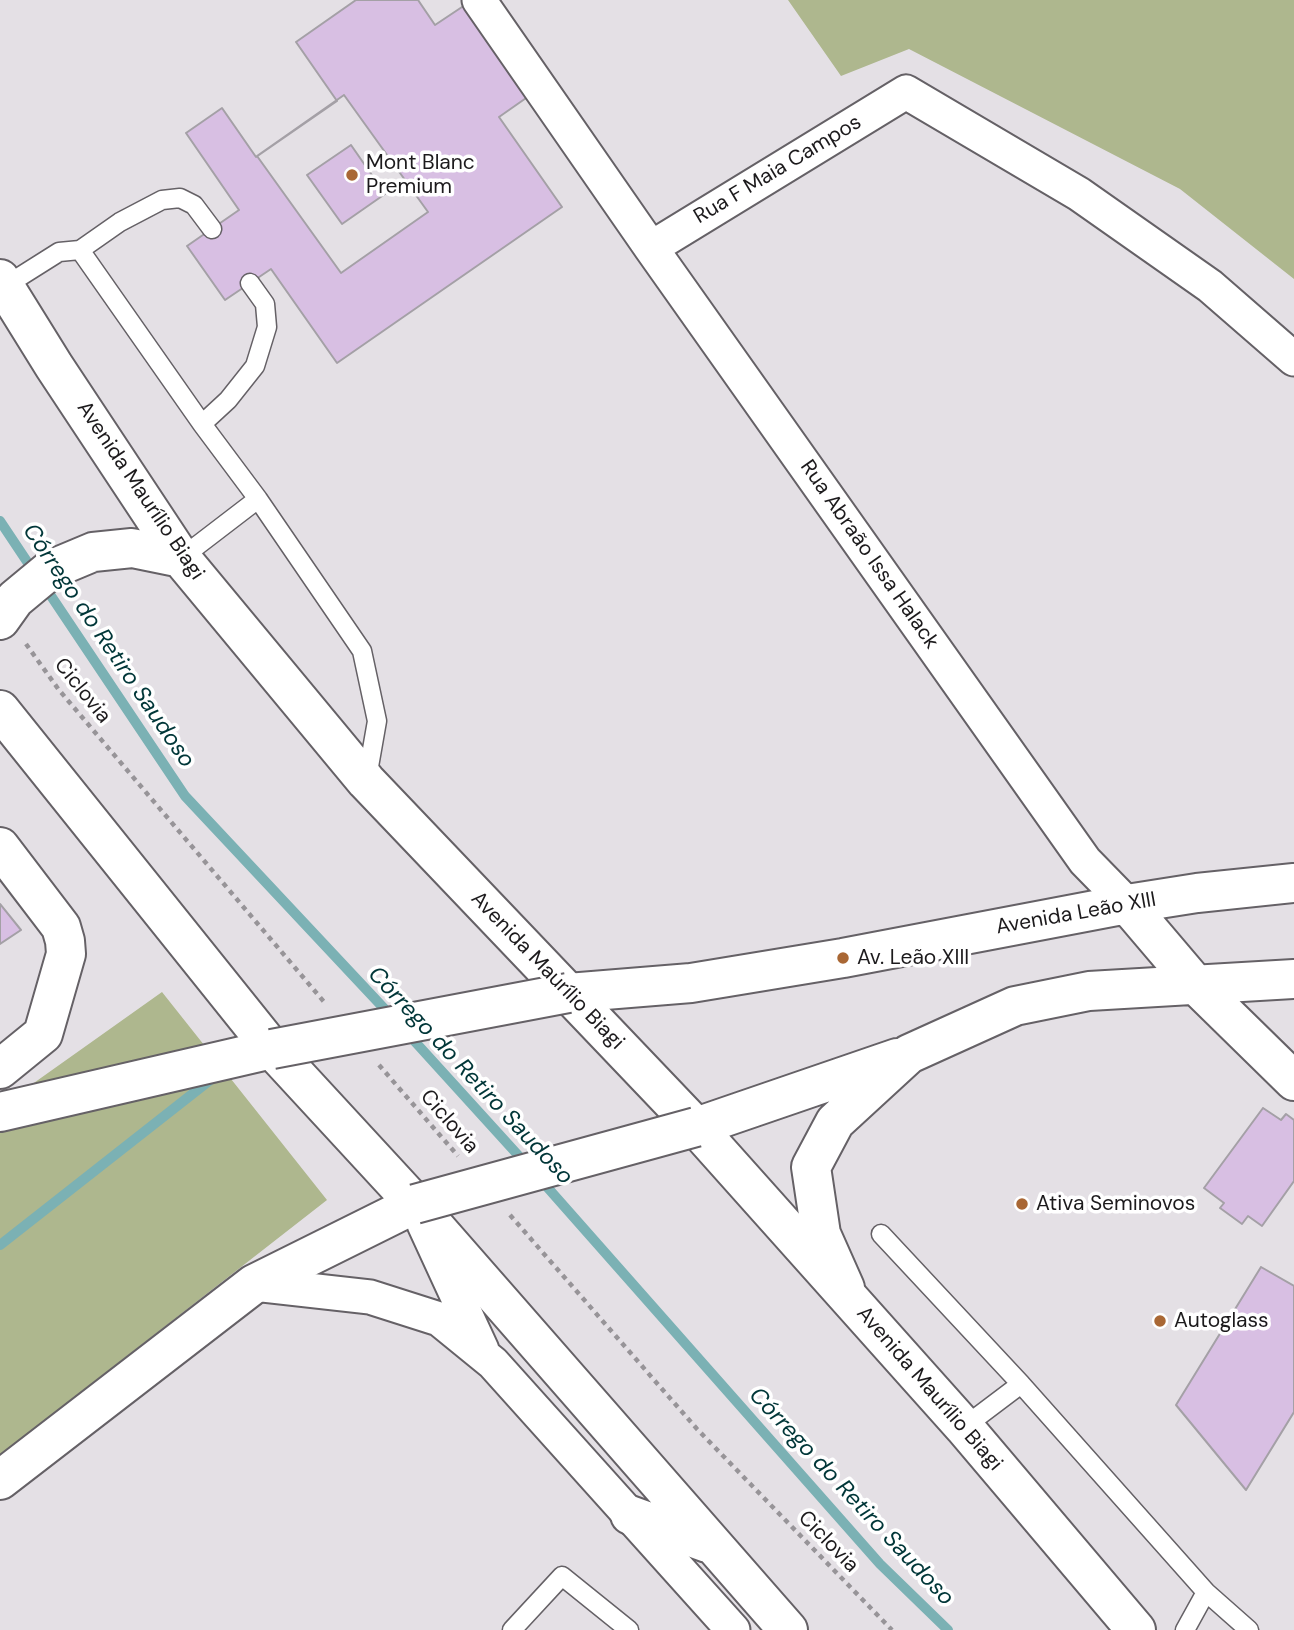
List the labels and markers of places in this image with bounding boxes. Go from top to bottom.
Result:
place label: Mont Blanc Premium [366,150,475,200]
marker: Mont Blanc Premium [344,167,360,183]
place label: Av. Leão XIII [857,945,969,971]
marker: Av. Leão XIII [835,950,851,966]
place label: Ativa Seminovos [1036,1191,1195,1217]
marker: Ativa Seminovos [1014,1196,1030,1212]
place label: Autoglass [1174,1308,1269,1334]
marker: Autoglass [1152,1313,1168,1329]

